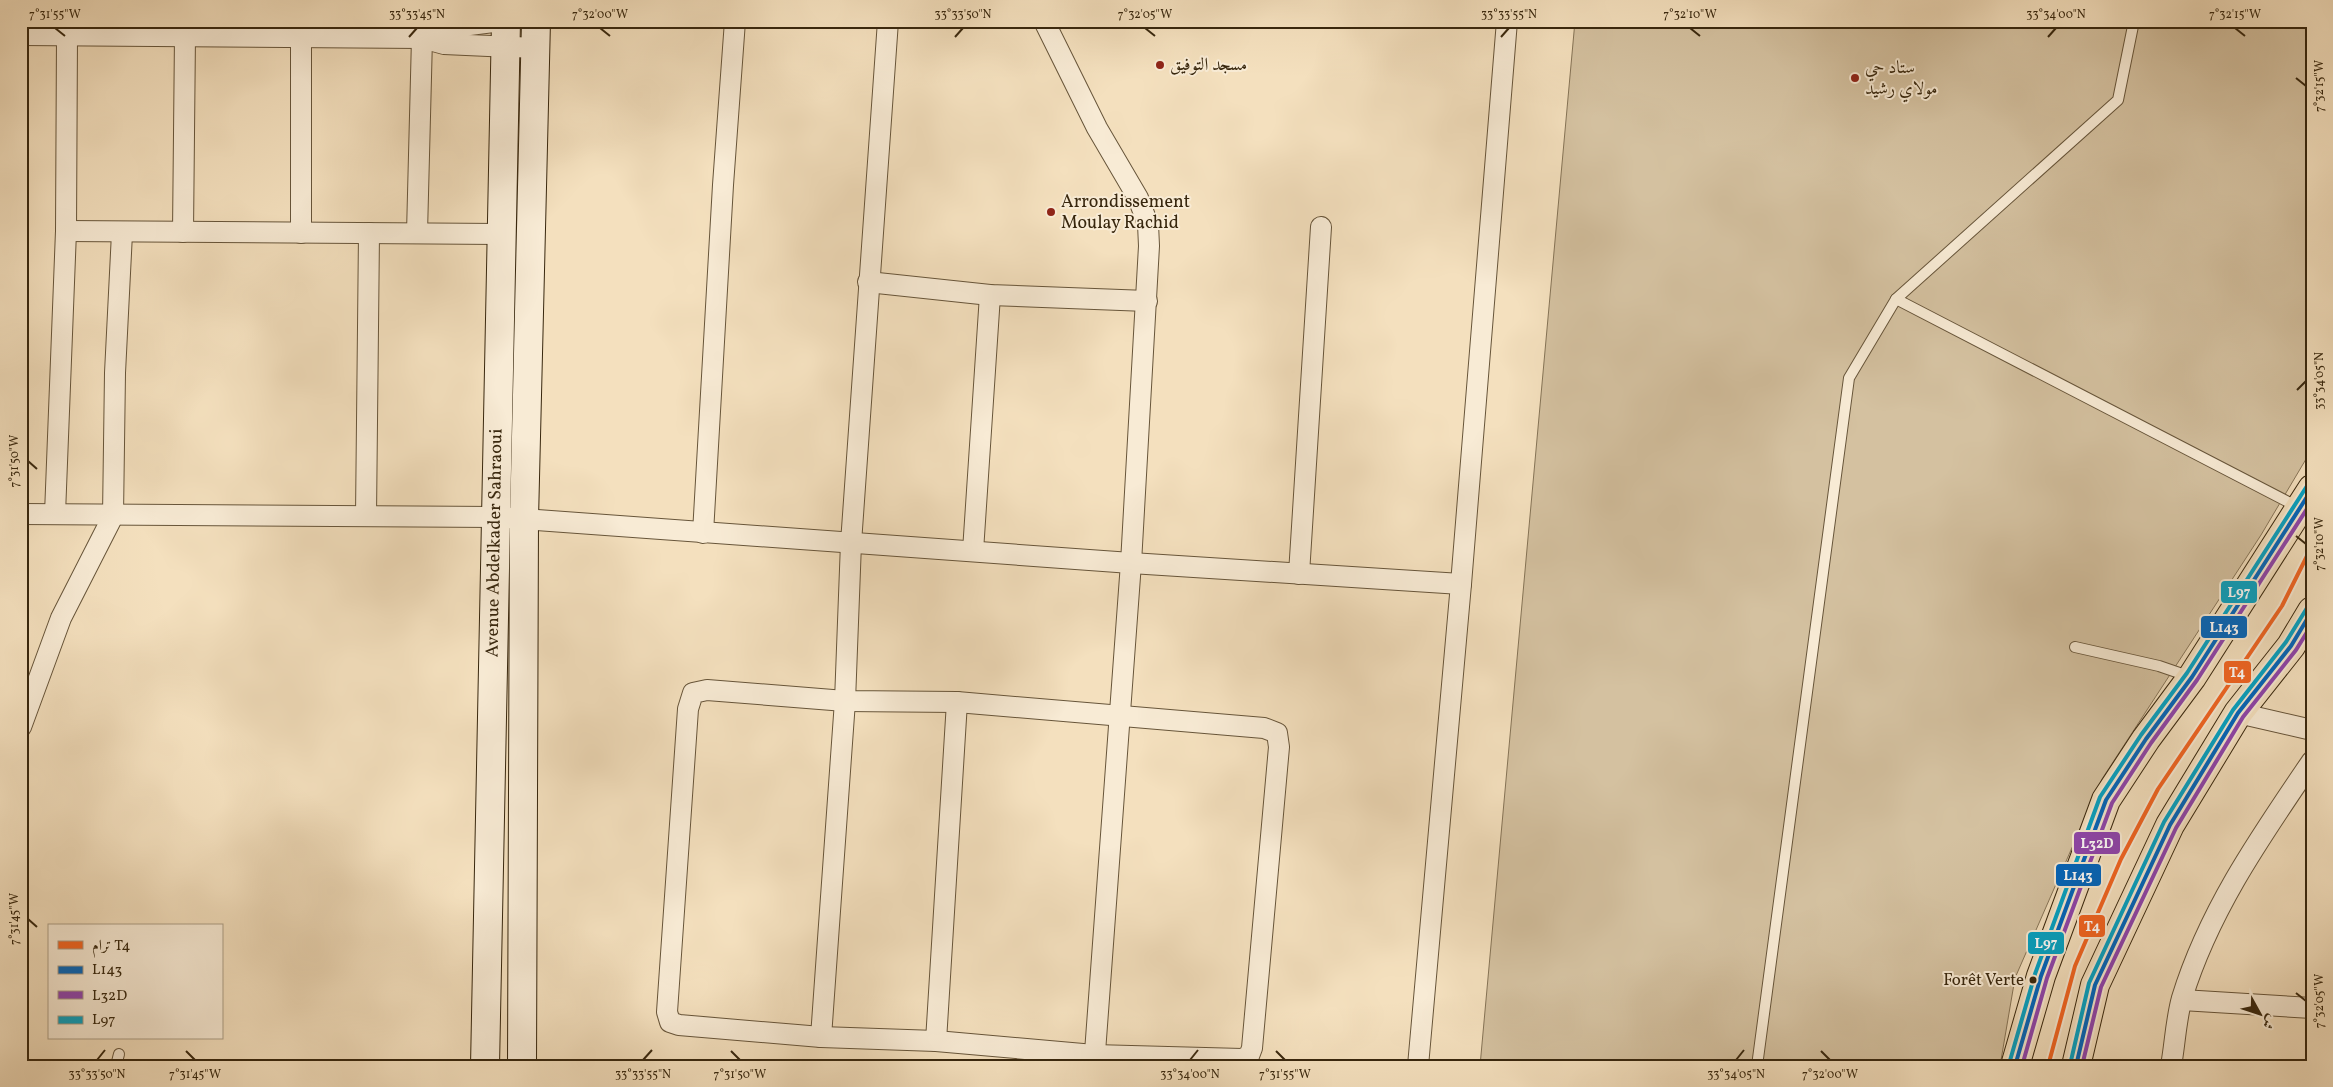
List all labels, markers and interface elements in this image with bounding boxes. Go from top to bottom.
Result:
text: 7°31'55"W [29,7,81,23]
text: 33°33'45"N [389,7,445,23]
text: 7°32'00"W [572,7,628,23]
text: 33°33'50"N [935,7,992,23]
text: 7°32'05"W [1118,7,1172,23]
text: 33°33'55"N [1481,7,1537,23]
text: 7°32'10"W [1663,7,1717,23]
text: 33°34'00"N [2026,7,2086,23]
text: 7°32'15"W [2209,7,2261,23]
place label: مسجد التوفيق [1170,53,1247,78]
place label: ستاد حي مولاي رشيد [1865,56,1937,103]
marker: مسجد التوفيق [1154,59,1166,71]
text: 7°32'15"W [2312,60,2328,112]
marker: ستاد حي مولاي رشيد [1849,72,1861,84]
place label: Arrondissement Moulay Rachid [1061,190,1190,236]
marker: Arrondissement Moulay Rachid [1045,206,1057,218]
text: 33°34'05"N [2312,352,2328,410]
street label: Avenue Abdelkader Sahraoui [481,428,509,658]
text: 7°31'50"W [7,435,23,487]
text: 7°32'10"W [2312,517,2328,571]
line badge: L97 [2220,580,2258,604]
text: L97 [2228,584,2251,603]
line badge: L143 [2200,615,2248,639]
text: L143 [2209,619,2239,638]
line badge: T4 [2223,660,2252,684]
text: T4 [2229,664,2246,683]
line badge: L32D [2073,831,2121,855]
text: L32D [2080,835,2114,854]
line badge: L143 [2055,863,2102,887]
text: L143 [2063,867,2093,886]
text: 7°31'45"W [7,893,23,945]
line badge: T4 [2078,914,2106,938]
text: T4 [2084,918,2101,937]
legend [48,924,222,1040]
line badge: L97 [2027,931,2065,955]
text: L97 [2035,935,2058,954]
text: ترام T4 [92,936,130,958]
text: L143 [92,960,122,981]
place label: Forêt Verte [1943,969,2024,992]
text: 7°32'05"W [2312,974,2328,1028]
marker: Forêt Verte [2028,975,2038,985]
text: L32D [92,986,127,1007]
north arrow [2236,990,2286,1040]
text: L97 [92,1010,115,1031]
text: ش [2257,1010,2281,1033]
text: 33°33'50"N [69,1067,126,1083]
text: 7°31'45"W [169,1067,221,1083]
text: 33°33'55"N [615,1067,671,1083]
text: 7°31'50"W [714,1067,766,1083]
text: 33°34'00"N [1160,1067,1220,1083]
text: 7°31'55"W [1259,1067,1311,1083]
text: 33°34'05"N [1707,1067,1765,1083]
text: 7°32'00"W [1802,1067,1858,1083]

